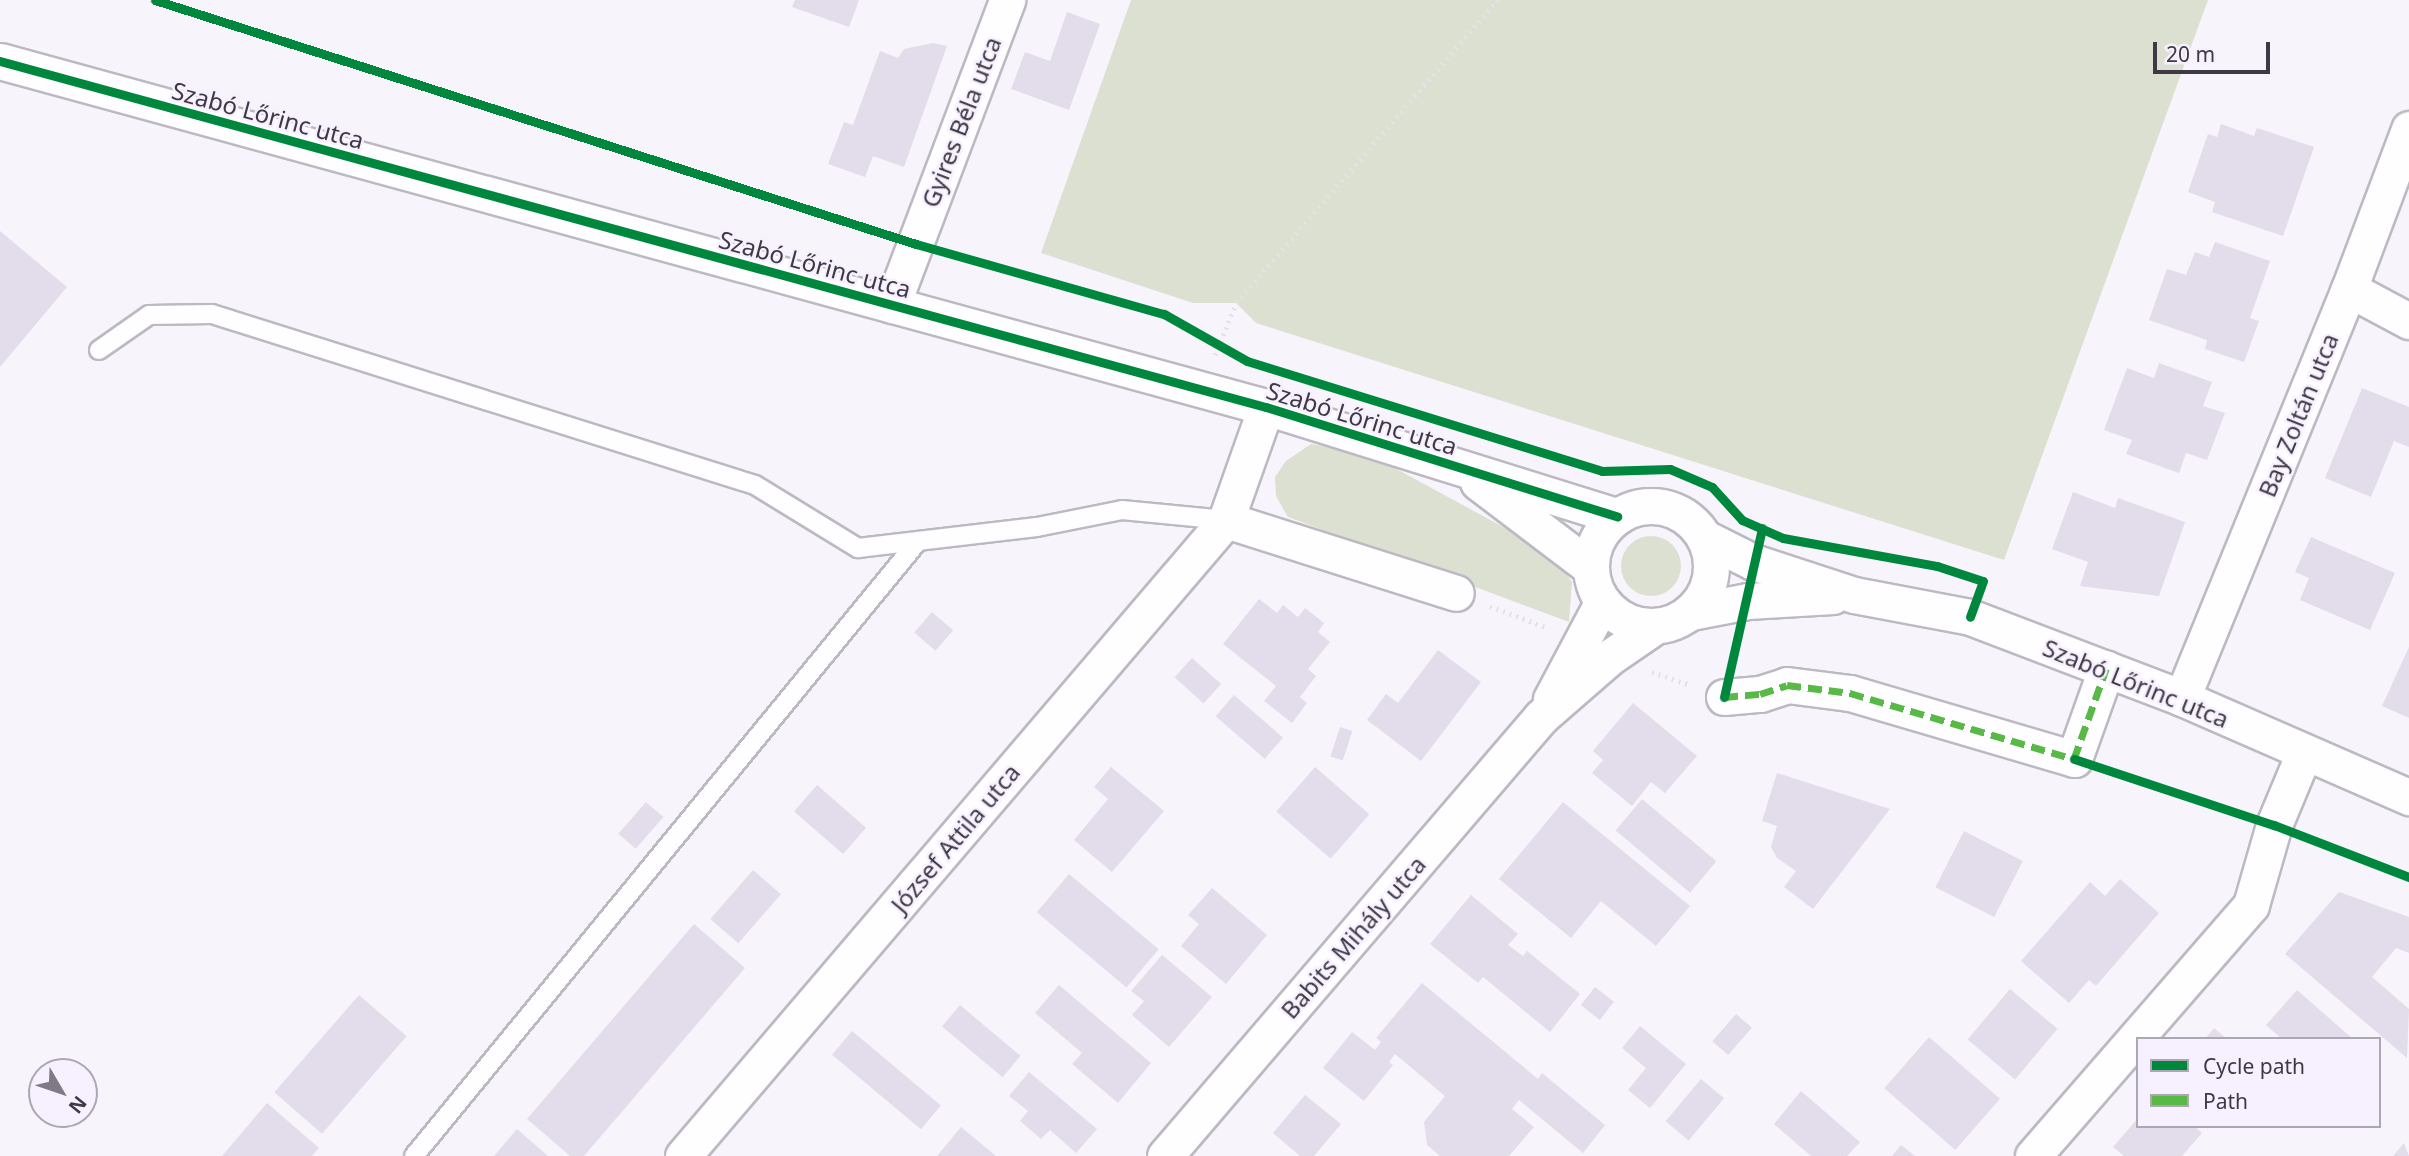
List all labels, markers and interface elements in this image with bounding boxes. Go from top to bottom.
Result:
scale bar [2157,28,2274,72]
street label: Gyires Béla utca [915,33,1007,211]
text: 20 m [2166,40,2215,68]
street label: Szabó Lőrinc utca [169,76,367,154]
street label: Szabó Lőrinc utca [716,225,914,303]
street label: Bay Zoltán utca [2252,329,2344,501]
street label: Szabó Lőrinc utca [1263,375,1461,461]
street label: Szabó Lőrinc utca [2039,633,2233,733]
street label: József Attila utca [885,758,1025,918]
street label: Babits Mihály utca [1275,850,1431,1024]
legend [2136,1037,2381,1128]
text: Cycle path [2203,1052,2305,1080]
north arrow [28,1058,98,1128]
text: Path [2203,1087,2248,1115]
text: N [63,1091,93,1119]

